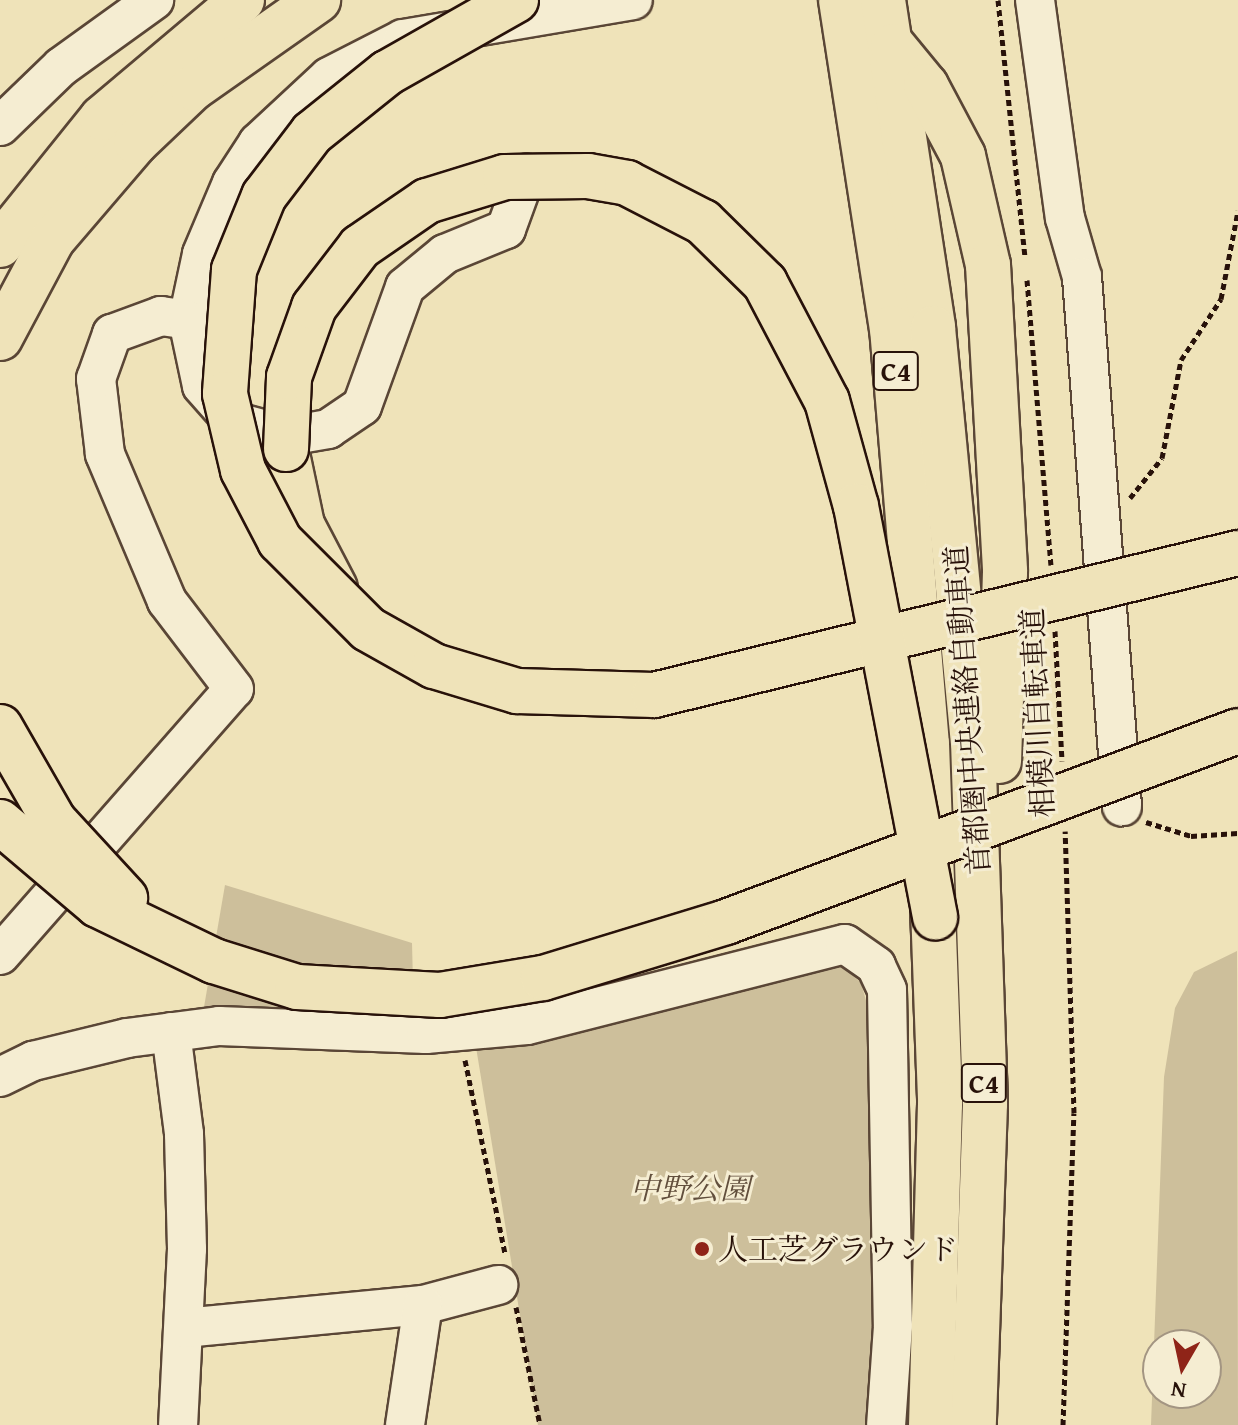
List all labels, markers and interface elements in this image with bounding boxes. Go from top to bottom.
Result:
road number: C4 [872,347,920,395]
street label: 首都圏中央連絡自動車道 [938,544,996,876]
street label: 相模川自転車道 [1014,607,1060,819]
road number: C4 [960,1059,1008,1107]
park label: 中野公園 [630,1170,750,1206]
place label: 人工芝グラウンド [718,1231,958,1267]
marker: 人工芝グラウンド [693,1240,711,1258]
north arrow [1142,1329,1222,1409]
text: N [1169,1374,1188,1408]

